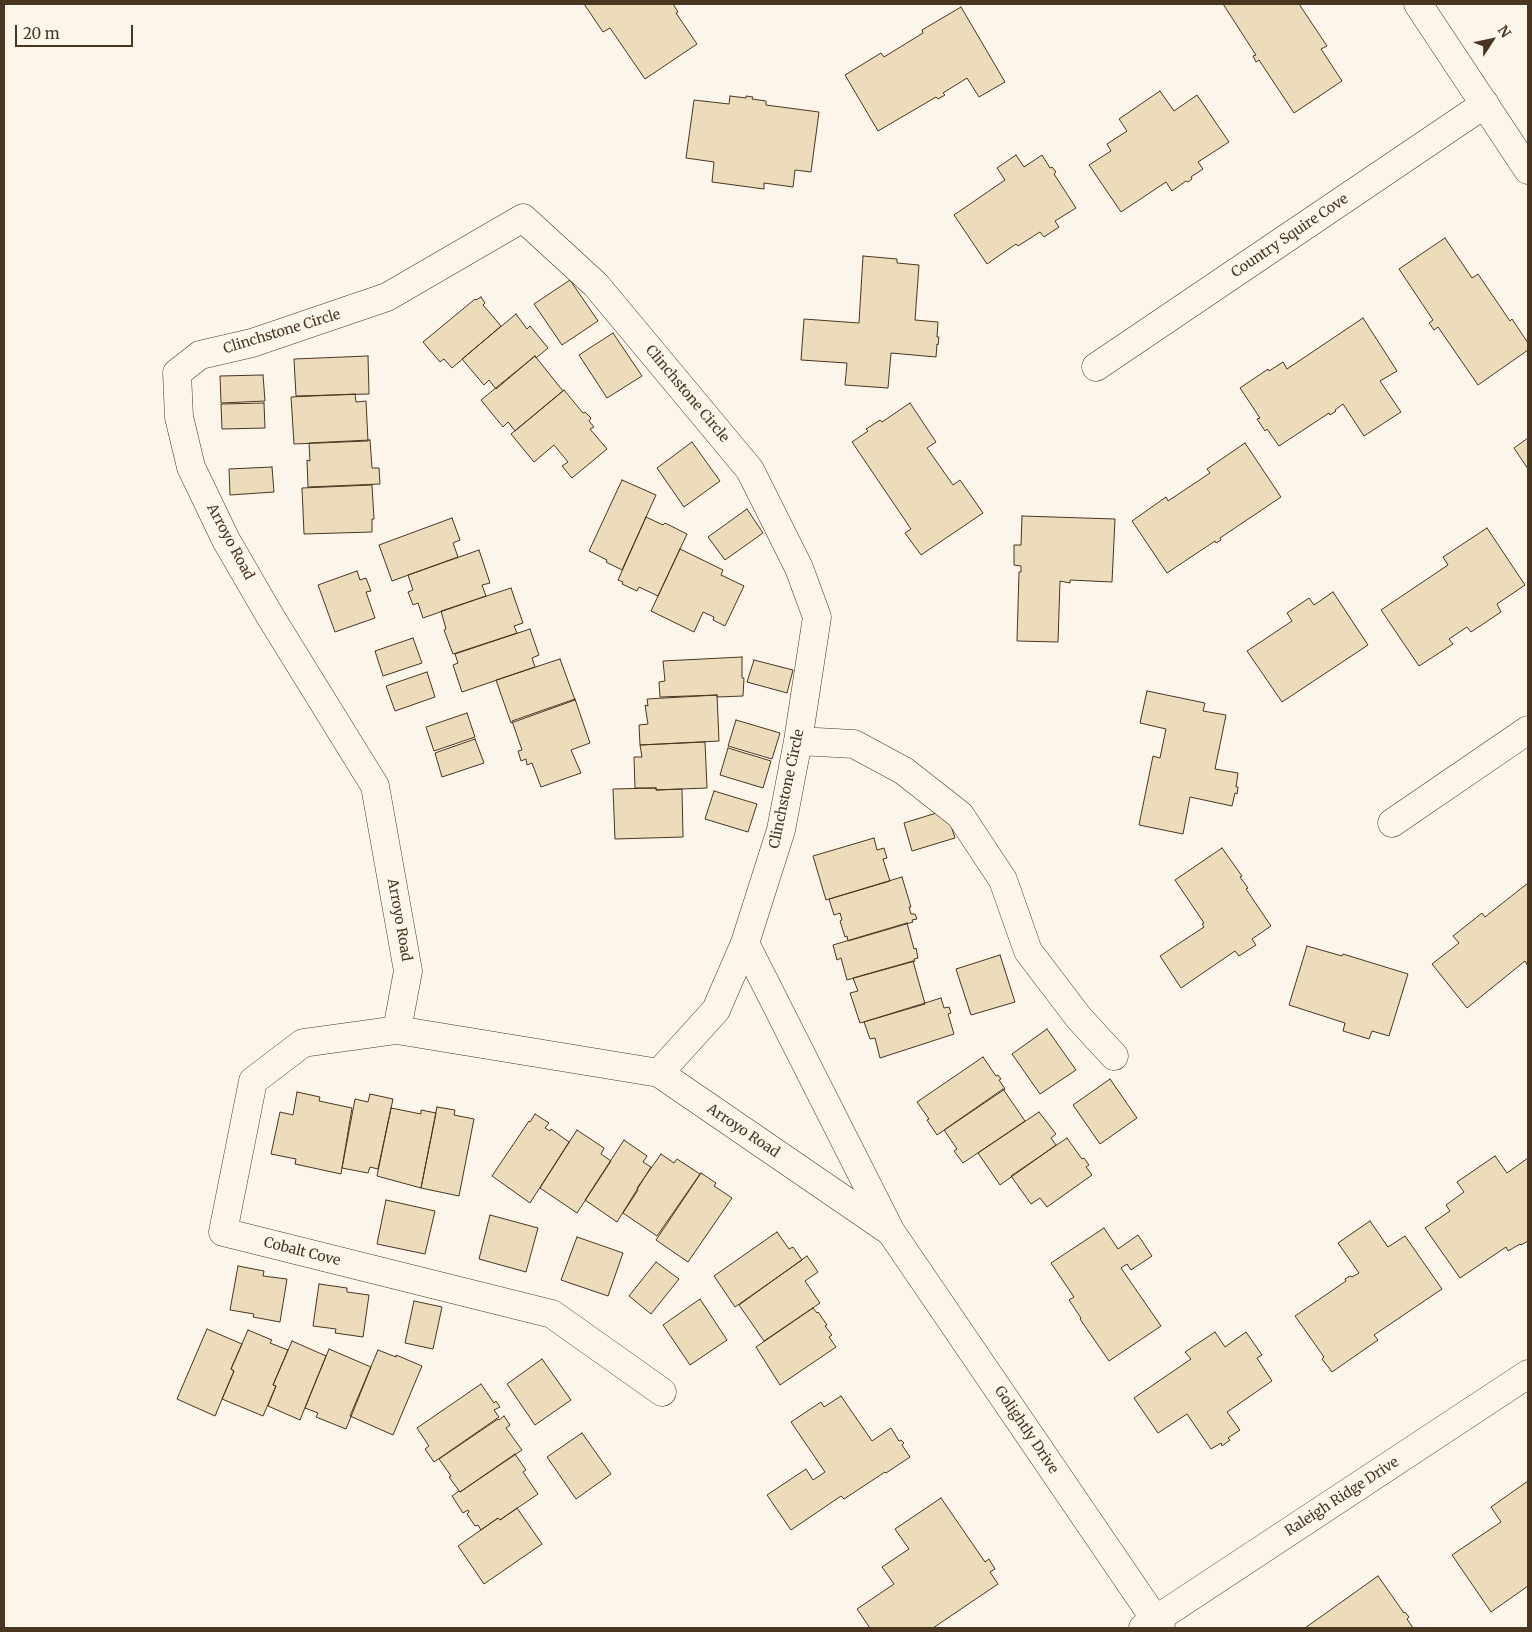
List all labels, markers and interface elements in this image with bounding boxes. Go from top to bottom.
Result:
scale bar [18,15,135,47]
north arrow [1467,15,1517,65]
text: N [1494,22,1515,41]
text: 20 m [23,24,60,43]
street label: Country Squire Cove [1228,191,1352,281]
street label: Clinchstone Circle [221,306,343,358]
street label: Clinchstone Circle [642,342,732,446]
street label: Arroyo Road [203,501,257,583]
street label: Clinchstone Circle [766,728,808,850]
street label: Arroyo Road [383,877,415,963]
street label: Arroyo Road [704,1101,782,1161]
street label: Cobalt Cove [262,1234,342,1270]
street label: Golightly Drive [991,1383,1061,1477]
street label: Raleigh Ridge Drive [1282,1454,1402,1540]

